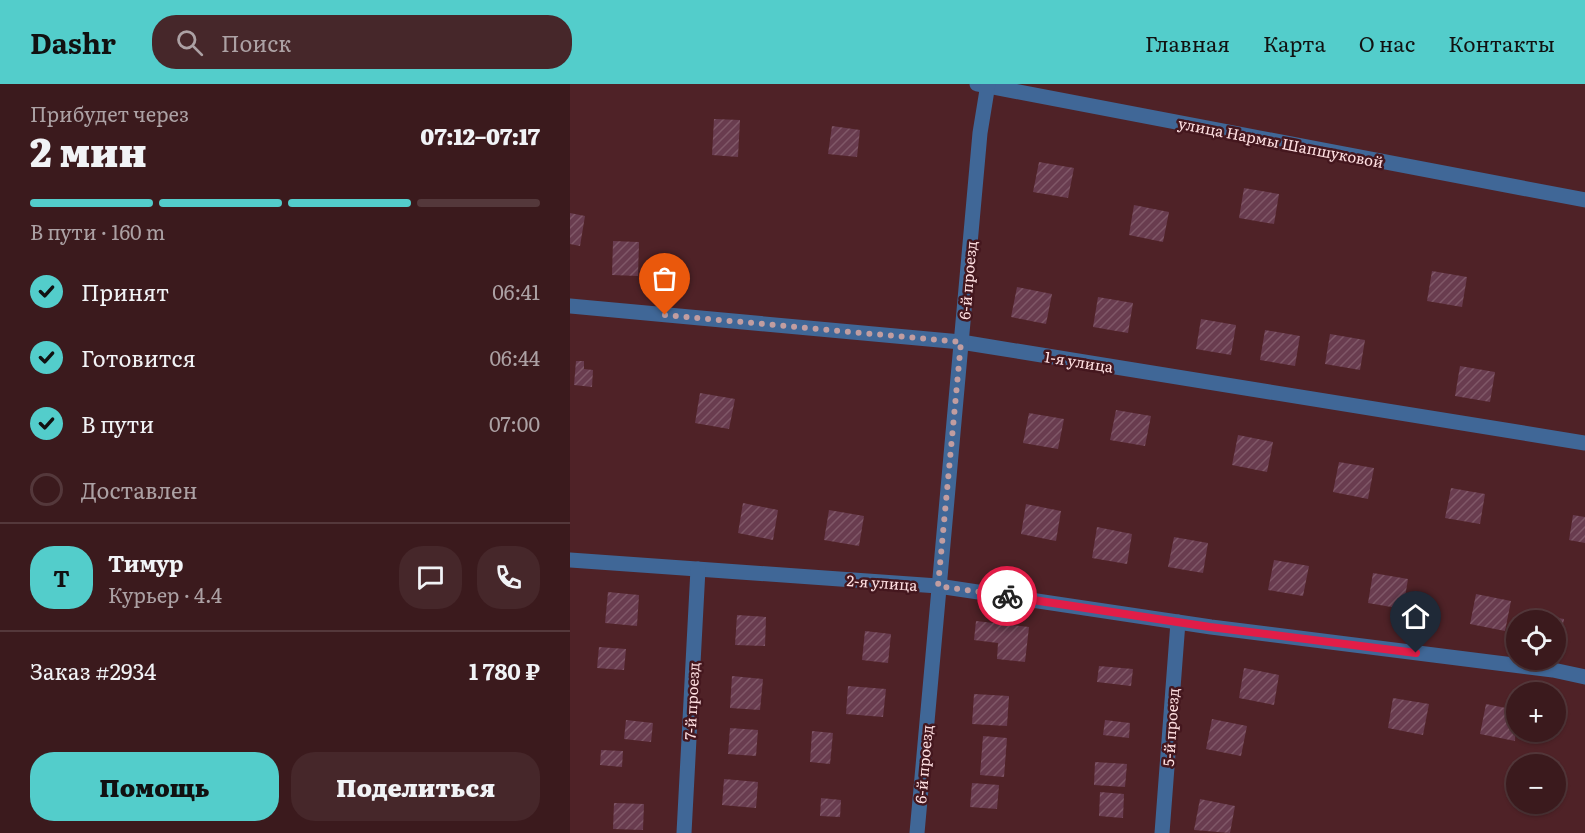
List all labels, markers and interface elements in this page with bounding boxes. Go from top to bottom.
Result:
search box [152,15,572,69]
text: Dashr [30,21,116,63]
icon: search [173,26,206,59]
text: Поиск [221,26,291,59]
text: Главная [1145,27,1230,58]
text: Карта [1263,27,1326,58]
text: О нас [1359,27,1415,58]
text: Контакты [1448,27,1555,58]
text: Прибудет через [30,98,189,128]
street label: улица Нармы Шапшуковой [1176,111,1386,173]
text: 07:12–07:17 [420,119,540,152]
text: 2 мин [30,121,147,179]
text: В пути · 160 m [30,216,165,246]
street label: 6-й проезд [952,240,982,320]
pin [639,253,690,315]
icon: bag [648,262,681,295]
icon: check [30,275,63,308]
text: Принят [81,275,169,308]
text: 06:41 [492,276,540,306]
icon: check [30,341,63,374]
text: Готовится [81,341,196,374]
text: 06:44 [489,342,540,372]
street label: 1-я улица [1043,344,1116,378]
icon: check [30,407,63,440]
text: В пути [81,407,154,440]
text: 07:00 [489,408,540,438]
text: Доставлен [81,473,198,506]
text: Тимур [108,546,184,579]
button: chat [399,546,462,609]
button: phone [477,546,540,609]
text: Т [53,561,70,594]
courier [977,566,1037,626]
street label: 2-я улица [846,568,919,596]
text: Курьер · 4.4 [108,579,222,609]
icon: bike [991,580,1024,613]
pin [1390,591,1441,653]
icon: home [1399,600,1432,633]
map controls [1506,610,1566,814]
button: locate [1506,610,1566,670]
text: Заказ #2934 [30,654,156,687]
text: 1 780 ₽ [469,654,540,687]
street label: 7-й проезд [677,662,705,740]
button: + [1506,682,1566,742]
street label: 5-й проезд [1156,687,1184,767]
street label: 6-й проезд [908,724,938,804]
button: Помощь [30,752,279,821]
button: Поделиться [291,752,540,821]
button: − [1506,754,1566,814]

